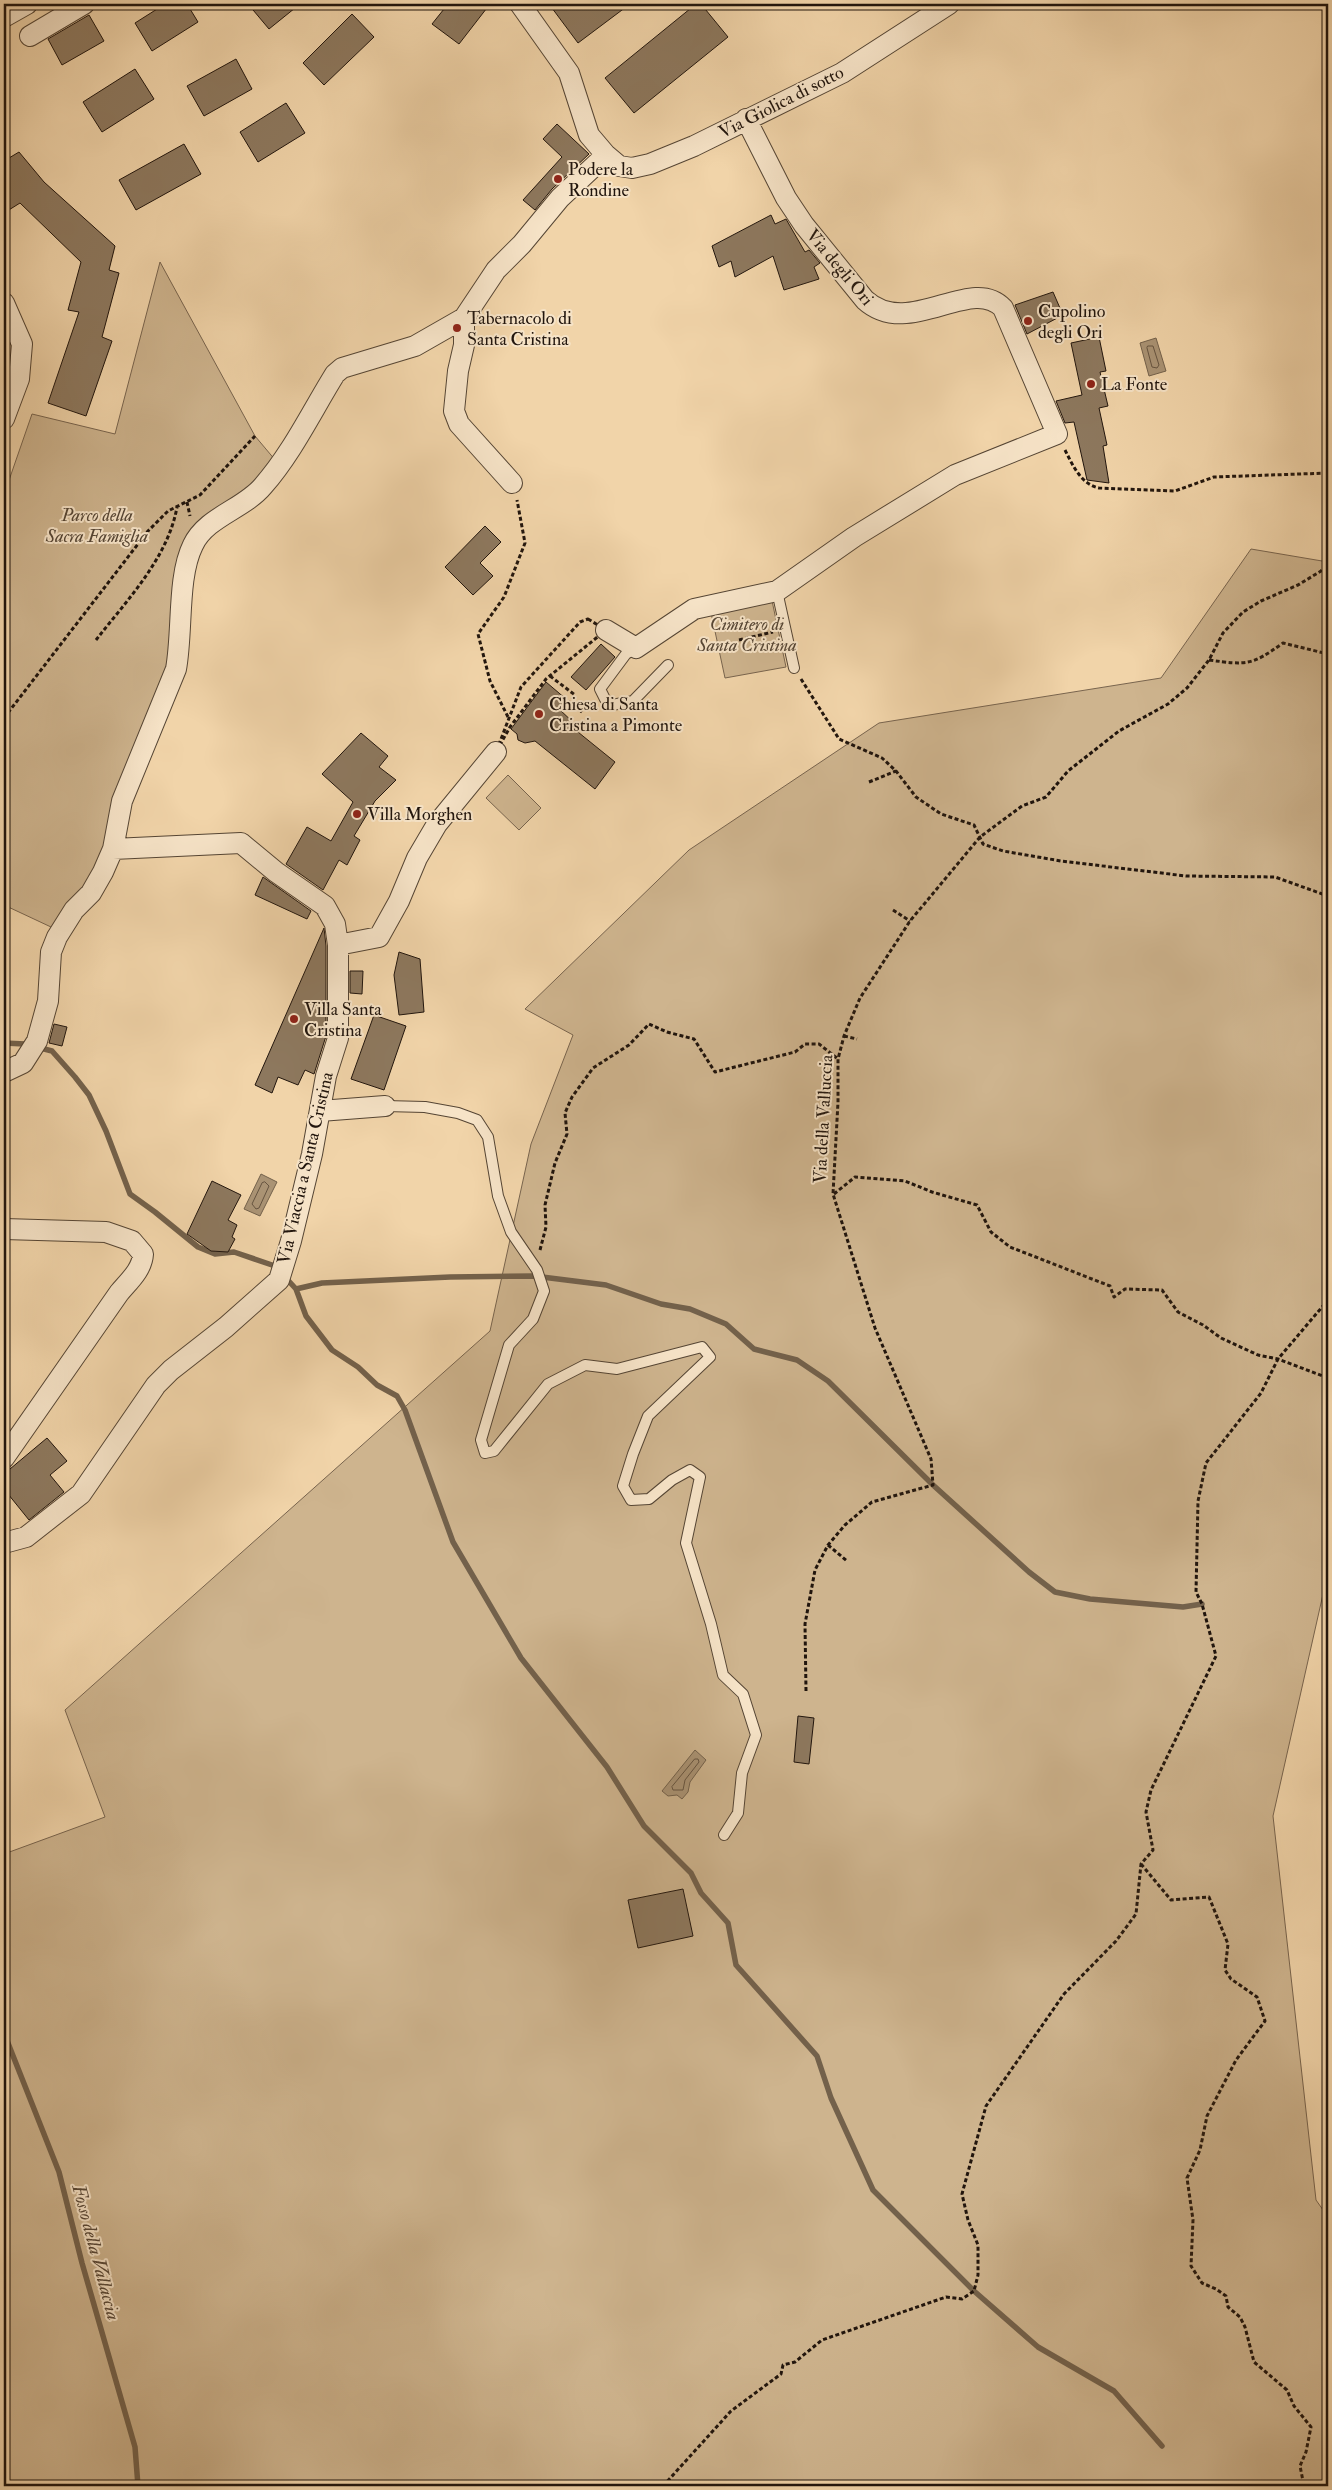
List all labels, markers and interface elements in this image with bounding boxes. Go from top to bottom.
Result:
street label: Via Giolica di sotto [715,61,848,144]
place label: Podere la Rondine [568,158,634,202]
marker: Podere la Rondine [552,173,564,185]
street label: Via degli Ori [801,224,879,311]
place label: Cupolino degli Ori [1038,300,1106,344]
place label: Tabernacolo di Santa Cristina [467,307,572,351]
marker: Cupolino degli Ori [1022,315,1034,327]
marker: Tabernacolo di Santa Cristina [451,322,463,334]
place label: La Fonte [1101,373,1168,396]
marker: La Fonte [1085,378,1097,390]
park label: Parco della Sacra Famiglia [45,504,148,548]
park label: Cimitero di Santa Cristina [696,613,797,657]
place label: Chiesa di Santa Cristina a Pimonte [549,693,683,737]
marker: Chiesa di Santa Cristina a Pimonte [533,708,545,720]
place label: Villa Morghen [367,803,472,826]
marker: Villa Morghen [351,808,363,820]
place label: Villa Santa Cristina [304,998,382,1042]
marker: Villa Santa Cristina [288,1013,300,1025]
street label: Via della Valluccia [809,1053,838,1184]
street label: Via Viaccia a Santa Cristina [272,1069,339,1267]
water label: Fosso della Vallaccia [66,2181,126,2323]

